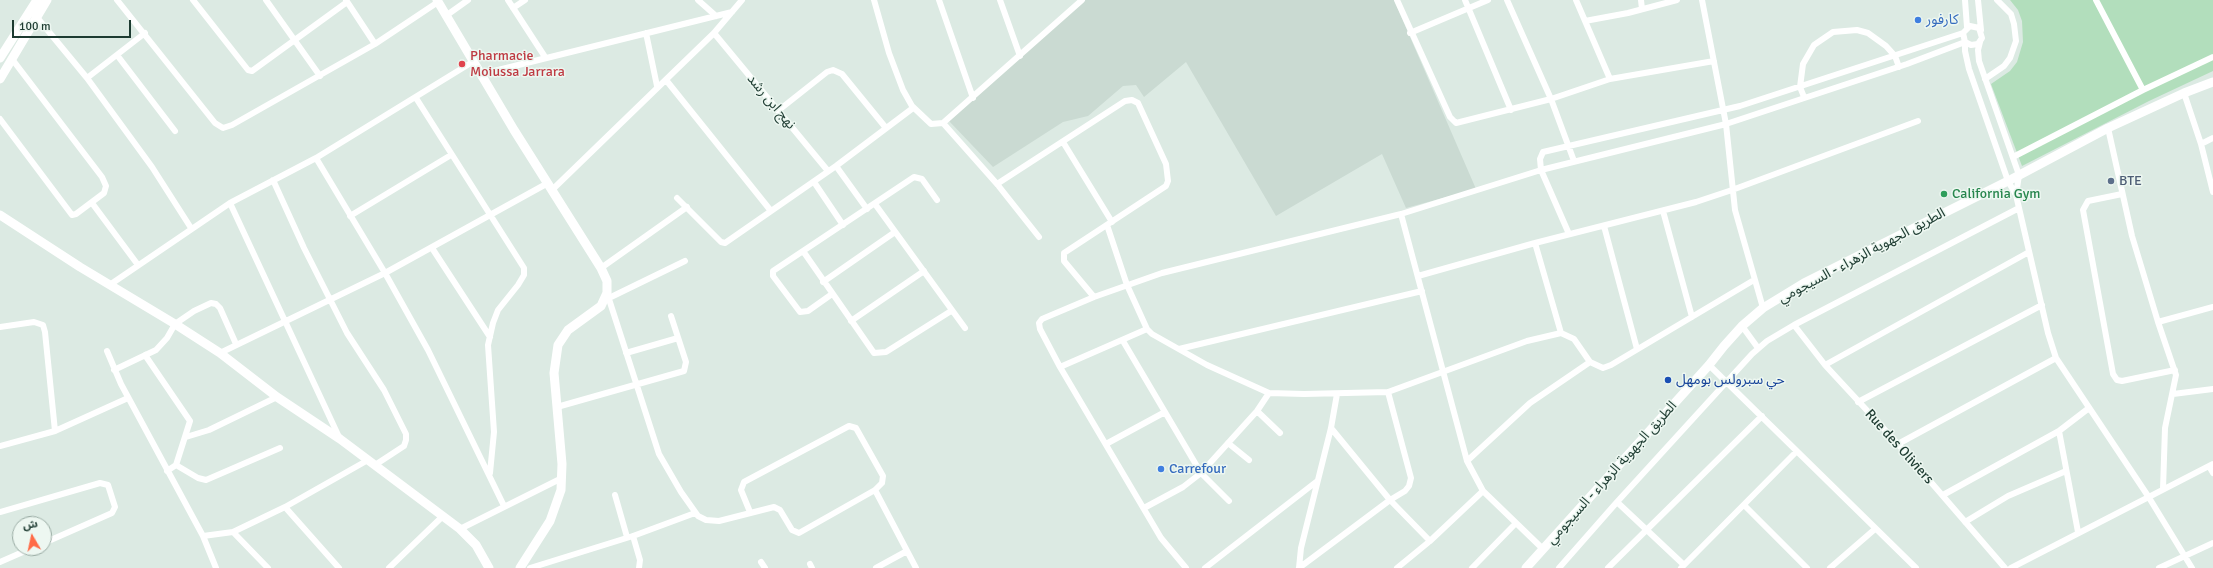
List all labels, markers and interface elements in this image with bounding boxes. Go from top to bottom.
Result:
scale bar [14,12,133,38]
place label: كارفور [1926,12,1959,28]
marker: كارفور [1913,15,1923,25]
text: 100 m [19,19,51,34]
place label: Pharmacie Moiussa Jarrara [470,48,565,80]
marker: Pharmacie Moiussa Jarrara [457,59,467,69]
street label: نهج ابن رشد [743,71,799,133]
place label: BTE [2119,173,2142,189]
marker: BTE [2106,176,2116,186]
place label: California Gym [1952,186,2040,202]
marker: California Gym [1939,189,1949,199]
street label: الطريق الجهوية الزهراء - السيجومي [1776,205,1948,307]
place label: حي سبرولس بومهل [1676,372,1785,388]
marker: حي سبرولس بومهل [1663,375,1673,385]
street label: الطريق الجهوية الزهراء - السيجومي [1543,398,1681,548]
street label: Rue des Oliviers [1861,406,1937,488]
place label: Carrefour [1169,461,1226,477]
marker: Carrefour [1156,464,1166,474]
north arrow [12,516,52,556]
text: ش [22,517,39,532]

